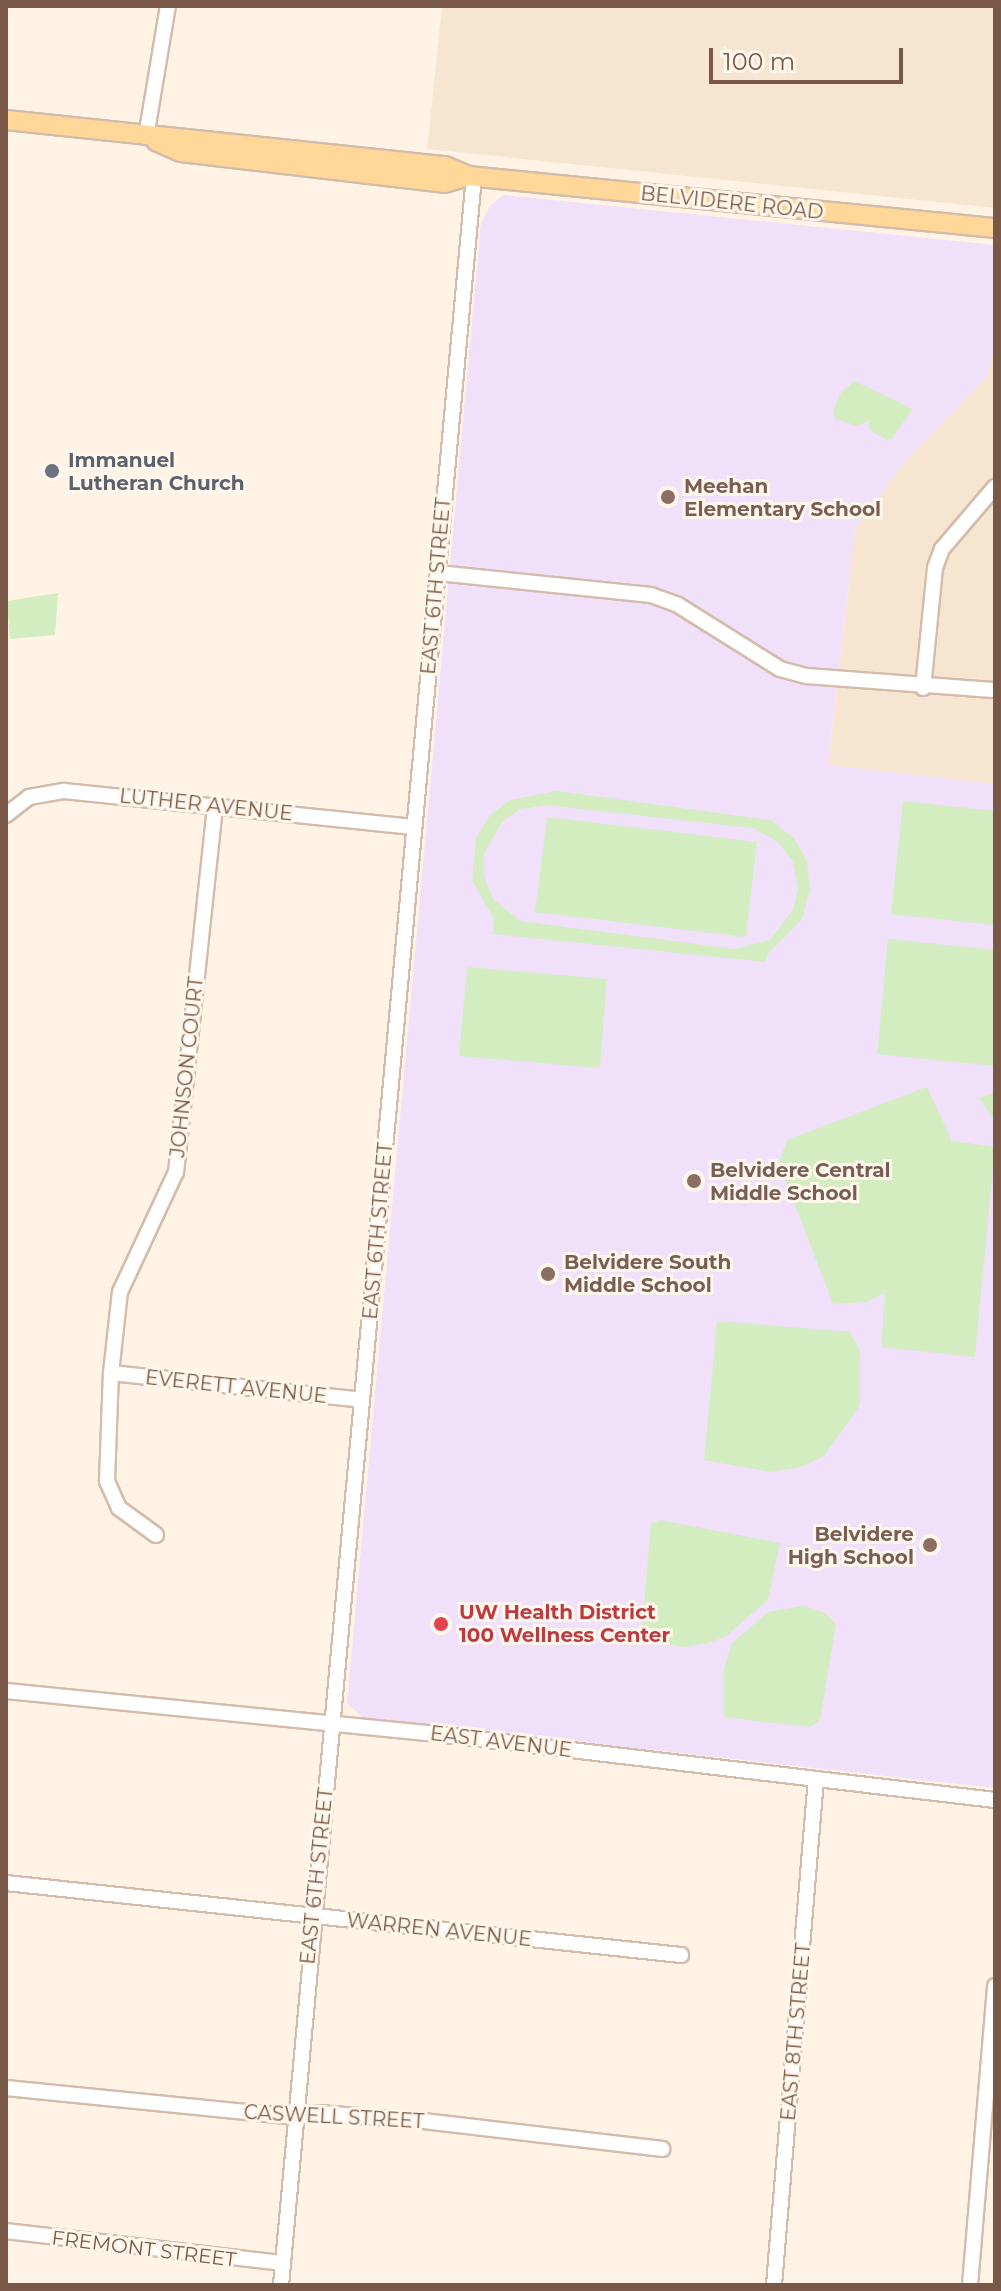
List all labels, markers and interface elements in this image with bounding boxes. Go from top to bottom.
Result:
scale bar [713,32,907,82]
text: 100 m [723,47,795,76]
street label: BELVIDERE ROAD [639,181,825,225]
place label: Immanuel Lutheran Church [68,448,245,495]
marker: Immanuel Lutheran Church [43,462,61,480]
place label: Meehan Elementary School [684,474,881,521]
marker: Meehan Elementary School [659,488,677,506]
street label: EAST 6TH STREET [416,496,456,676]
street label: LUTHER AVENUE [118,784,294,826]
street label: JOHNSON COURT [166,975,208,1159]
street label: EAST 6TH STREET [358,1141,398,1321]
place label: Belvidere Central Middle School [710,1158,891,1205]
marker: Belvidere Central Middle School [685,1172,703,1190]
place label: Belvidere South Middle School [564,1250,731,1297]
marker: Belvidere South Middle School [539,1265,557,1283]
street label: EVERETT AVENUE [144,1366,328,1408]
place label: Belvidere High School [788,1522,914,1569]
marker: Belvidere High School [921,1536,939,1554]
place label: UW Health District 100 Wellness Center [459,1600,670,1647]
marker: UW Health District 100 Wellness Center [430,1613,452,1635]
street label: EAST AVENUE [429,1721,573,1763]
street label: EAST 6TH STREET [296,1786,338,1966]
street label: WARREN AVENUE [345,1908,533,1952]
street label: EAST 8TH STREET [776,1942,816,2122]
street label: CASWELL STREET [243,2100,425,2134]
street label: FREMONT STREET [50,2226,238,2272]

